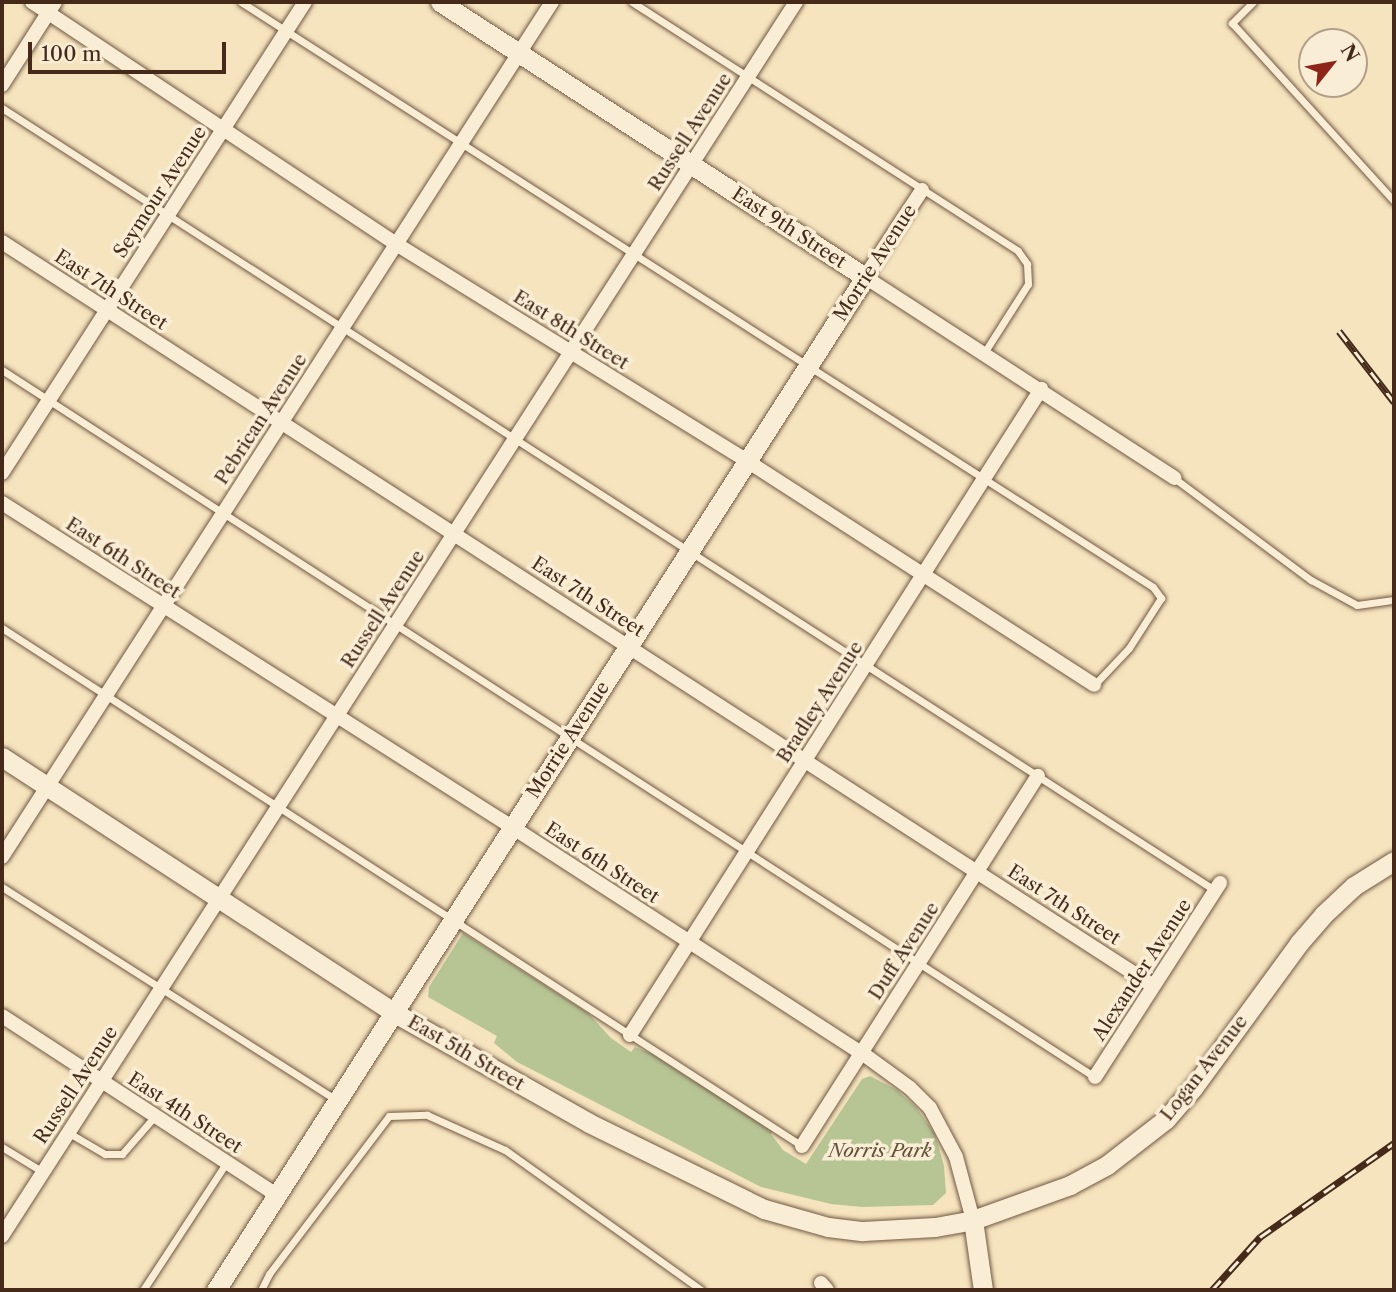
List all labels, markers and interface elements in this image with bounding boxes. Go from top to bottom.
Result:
scale bar [32,28,229,72]
north arrow [1298,28,1368,98]
text: N [1336,40,1364,66]
text: 100 m [41,41,102,66]
street label: Russell Avenue [643,68,737,196]
street label: Seymour Avenue [109,121,211,263]
street label: East 9th Street [728,183,850,273]
street label: Morrie Avenue [829,200,921,326]
street label: East 7th Street [50,245,172,335]
street label: East 8th Street [509,285,633,375]
street label: Pebrican Avenue [210,349,312,489]
street label: East 6th Street [62,513,184,603]
street label: Russell Avenue [336,545,430,673]
street label: East 7th Street [527,552,649,642]
street label: Bradley Avenue [772,636,868,768]
street label: Morrie Avenue [522,677,614,803]
street label: East 6th Street [541,818,663,908]
street label: East 7th Street [1003,860,1125,950]
street label: Alexander Avenue [1087,894,1197,1046]
street label: Duff Avenue [864,898,944,1004]
street label: East 5th Street [404,1010,528,1096]
street label: Logan Avenue [1155,1010,1253,1126]
street label: Russell Avenue [29,1021,123,1149]
street label: East 4th Street [124,1068,246,1158]
park label: Norris Park [828,1140,932,1162]

